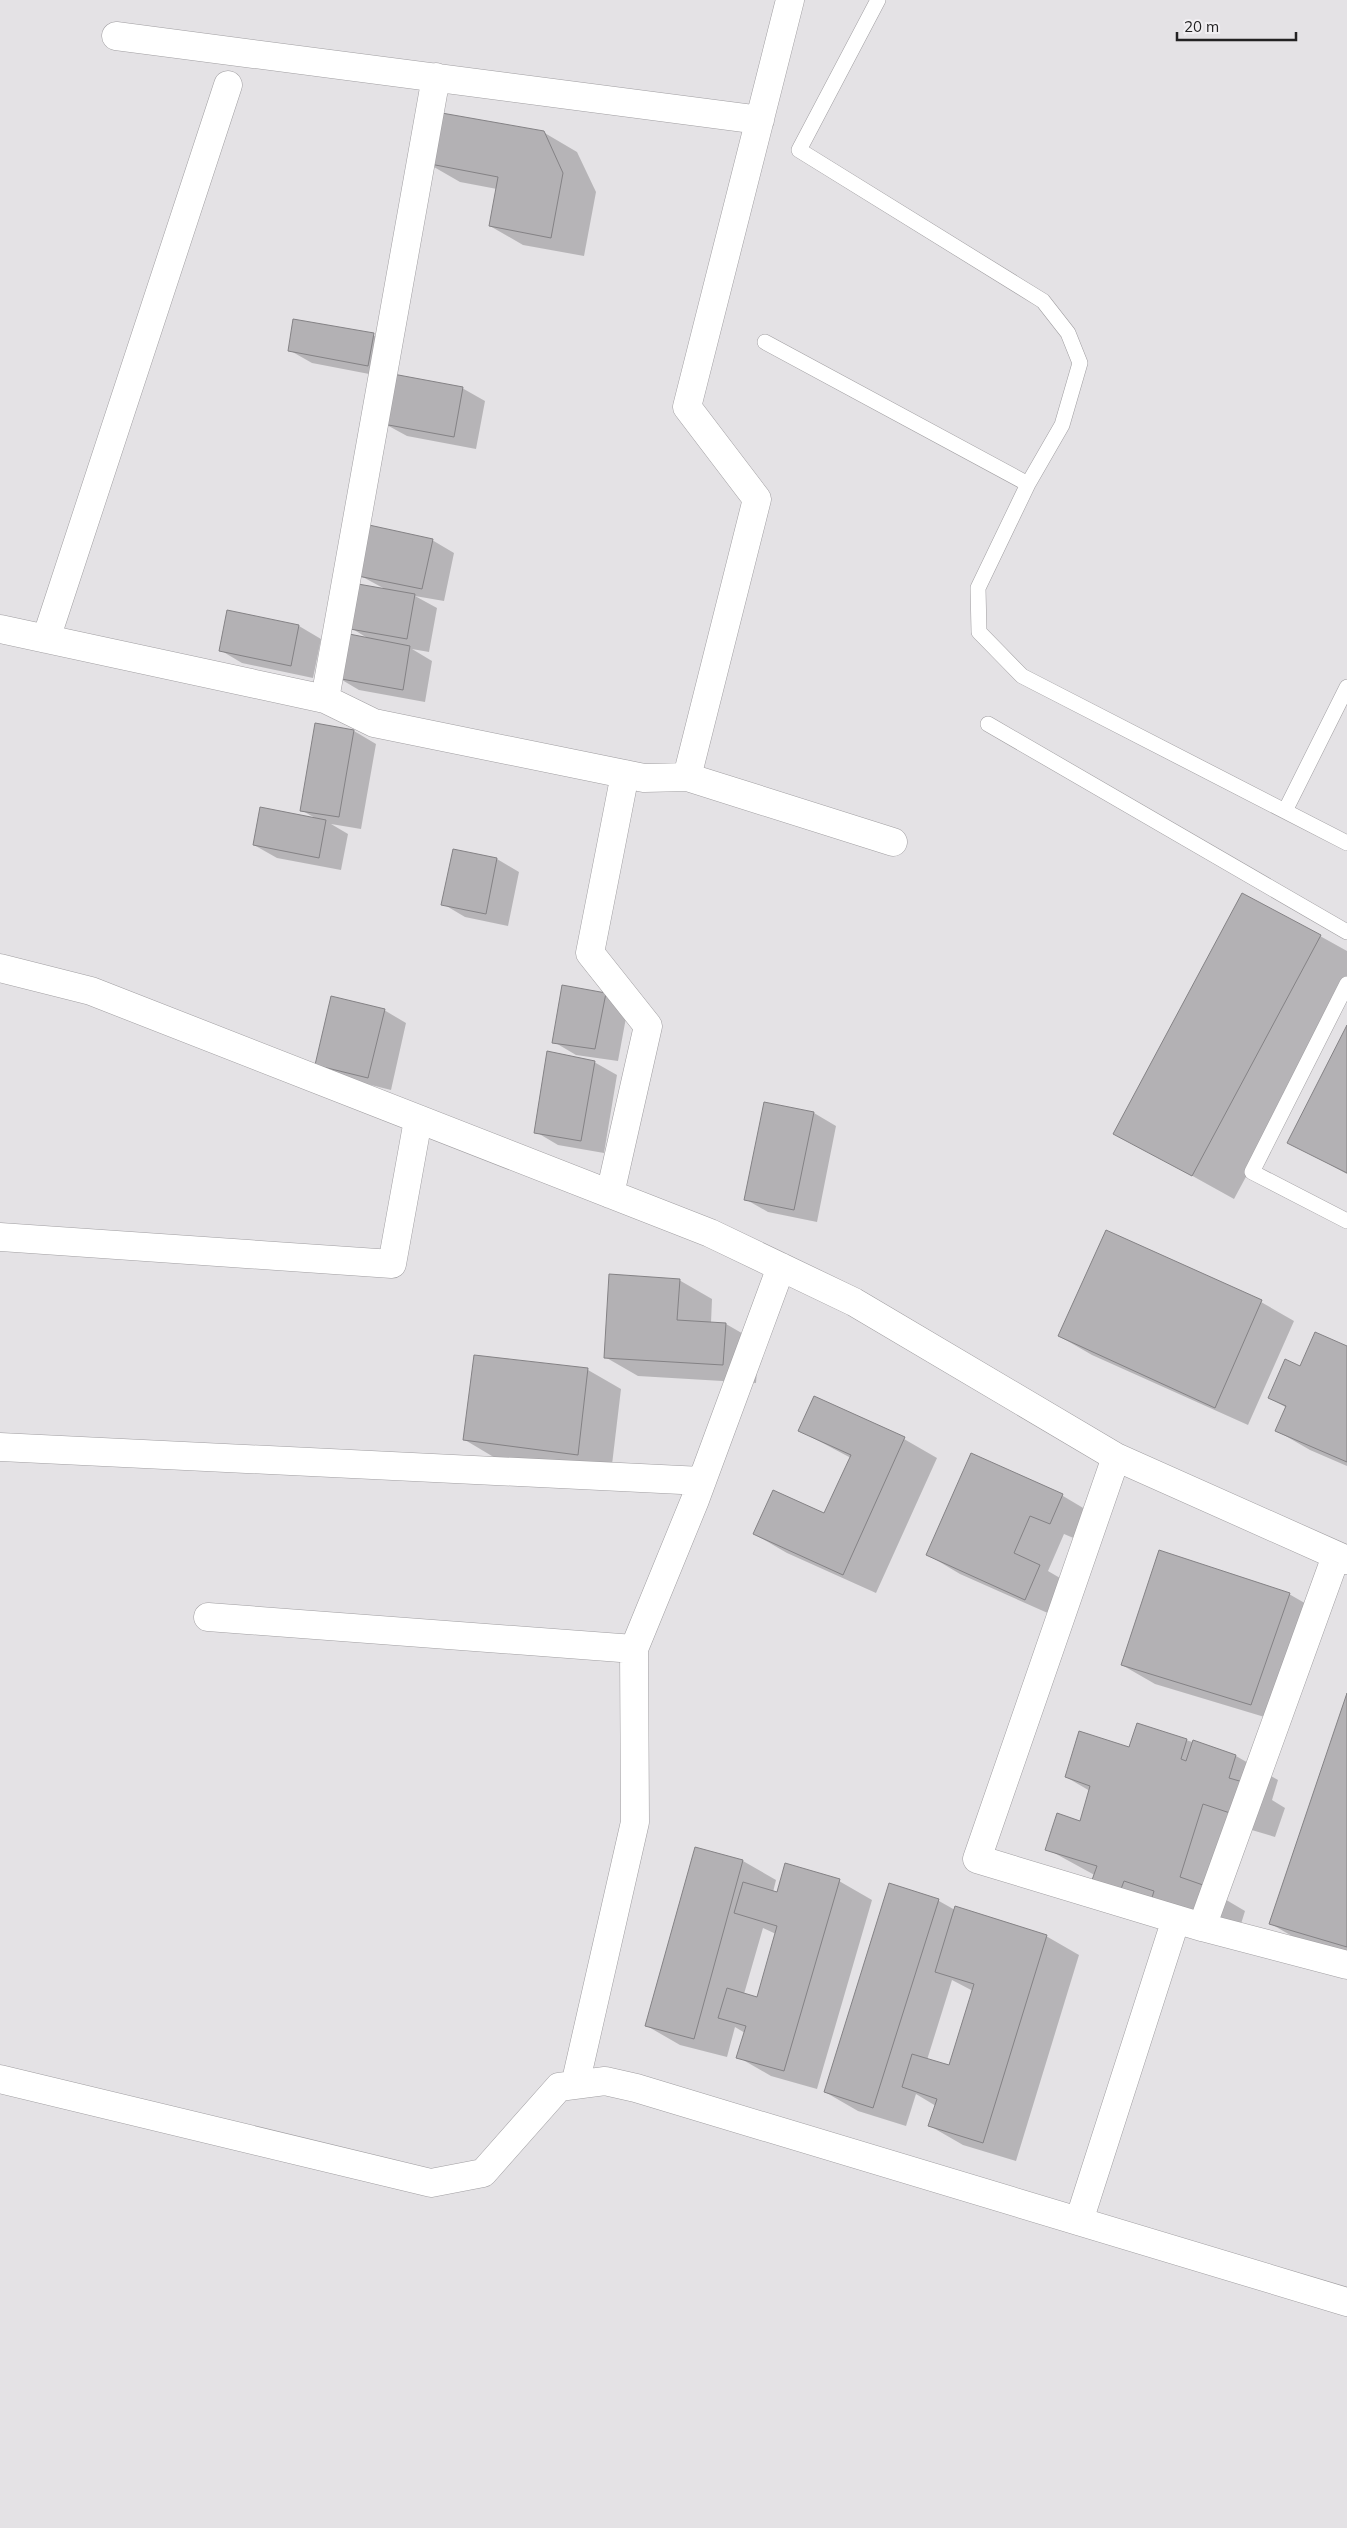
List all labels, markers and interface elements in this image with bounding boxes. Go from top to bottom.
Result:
scale bar [1177,10,1296,42]
text: 20 m [1184,17,1219,36]

